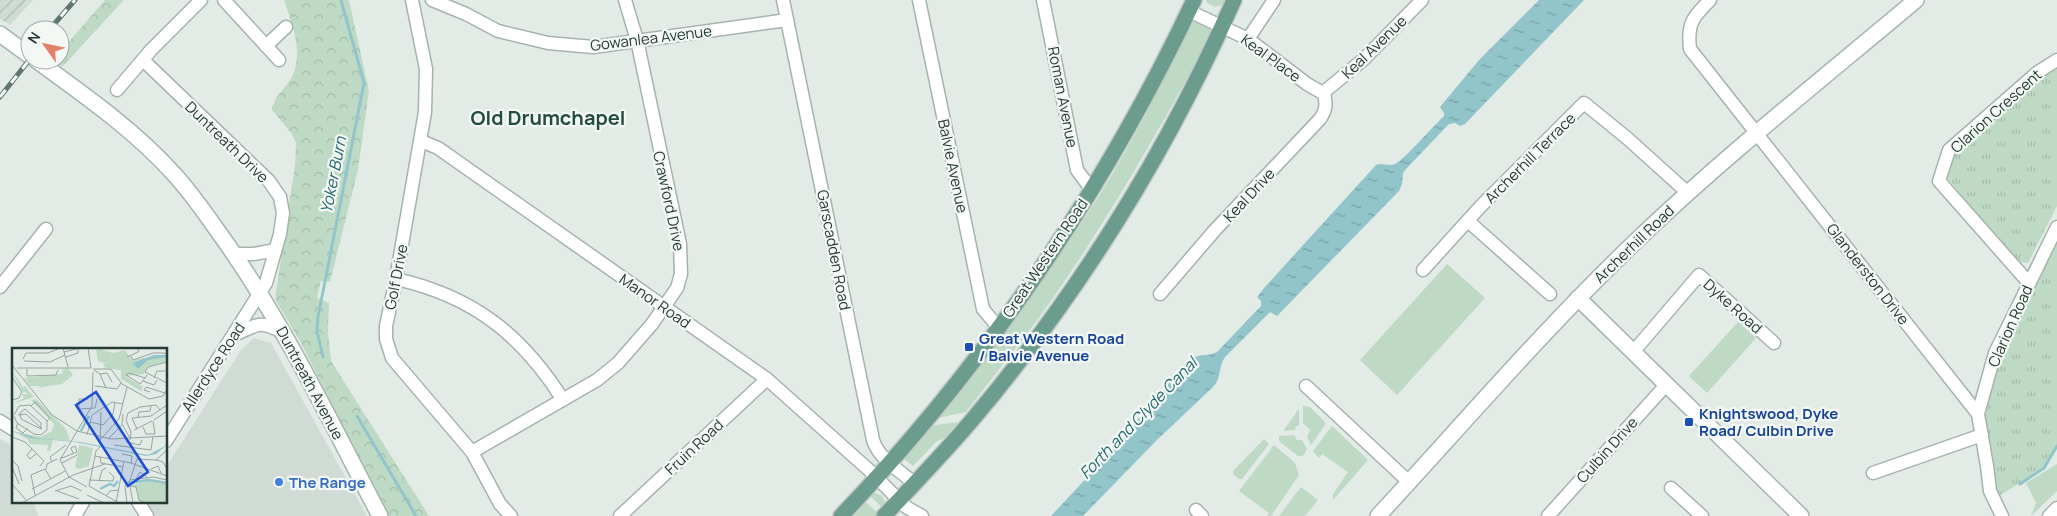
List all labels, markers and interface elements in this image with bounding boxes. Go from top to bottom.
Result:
street label: Keal Avenue [1337,10,1411,83]
north arrow [20,20,70,70]
street label: Gowanlea Avenue [589,20,713,56]
text: N [23,28,44,47]
street label: Keal Place [1237,29,1305,87]
street label: Roman Avenue [1043,45,1083,150]
street label: Clarion Crescent [1946,64,2046,158]
street label: Duntreath Drive [180,97,274,188]
district label: Old Drumchapel [471,104,625,131]
street label: Archerhill Terrace [1480,108,1580,208]
street label: Balvie Avenue [933,117,973,215]
water label: Yoker Burn [315,134,351,215]
street label: Crawford Drive [648,149,690,253]
street label: Keal Drive [1219,163,1280,227]
street label: Garscadden Road [812,188,856,312]
street label: Great Western Road [997,195,1093,321]
street label: Archerhill Road [1589,200,1679,288]
street label: Glanderston Drive [1822,219,1914,329]
street label: Golf Drive [379,242,413,312]
street label: Manor Road [615,269,695,333]
street label: Dyke Road [1699,274,1767,338]
street label: Clarion Road [1983,282,2037,370]
street label: Allerdyce Road [176,318,250,416]
street label: Duntreath Avenue [271,323,349,443]
place label: Great Western Road / Balvie Avenue [979,328,1124,366]
marker: Great Western Road / Balvie Avenue [963,341,975,353]
inset map [12,348,168,504]
water label: Forth and Clyde Canal [1074,351,1203,484]
place label: Knightswood, Dyke Road/ Culbin Drive [1699,403,1838,441]
street label: Culbin Drive [1572,412,1643,488]
street label: Fruin Road [660,414,728,480]
marker: Knightswood, Dyke Road/ Culbin Drive [1683,416,1695,428]
place label: The Range [289,472,366,493]
marker: The Range [273,476,285,488]

